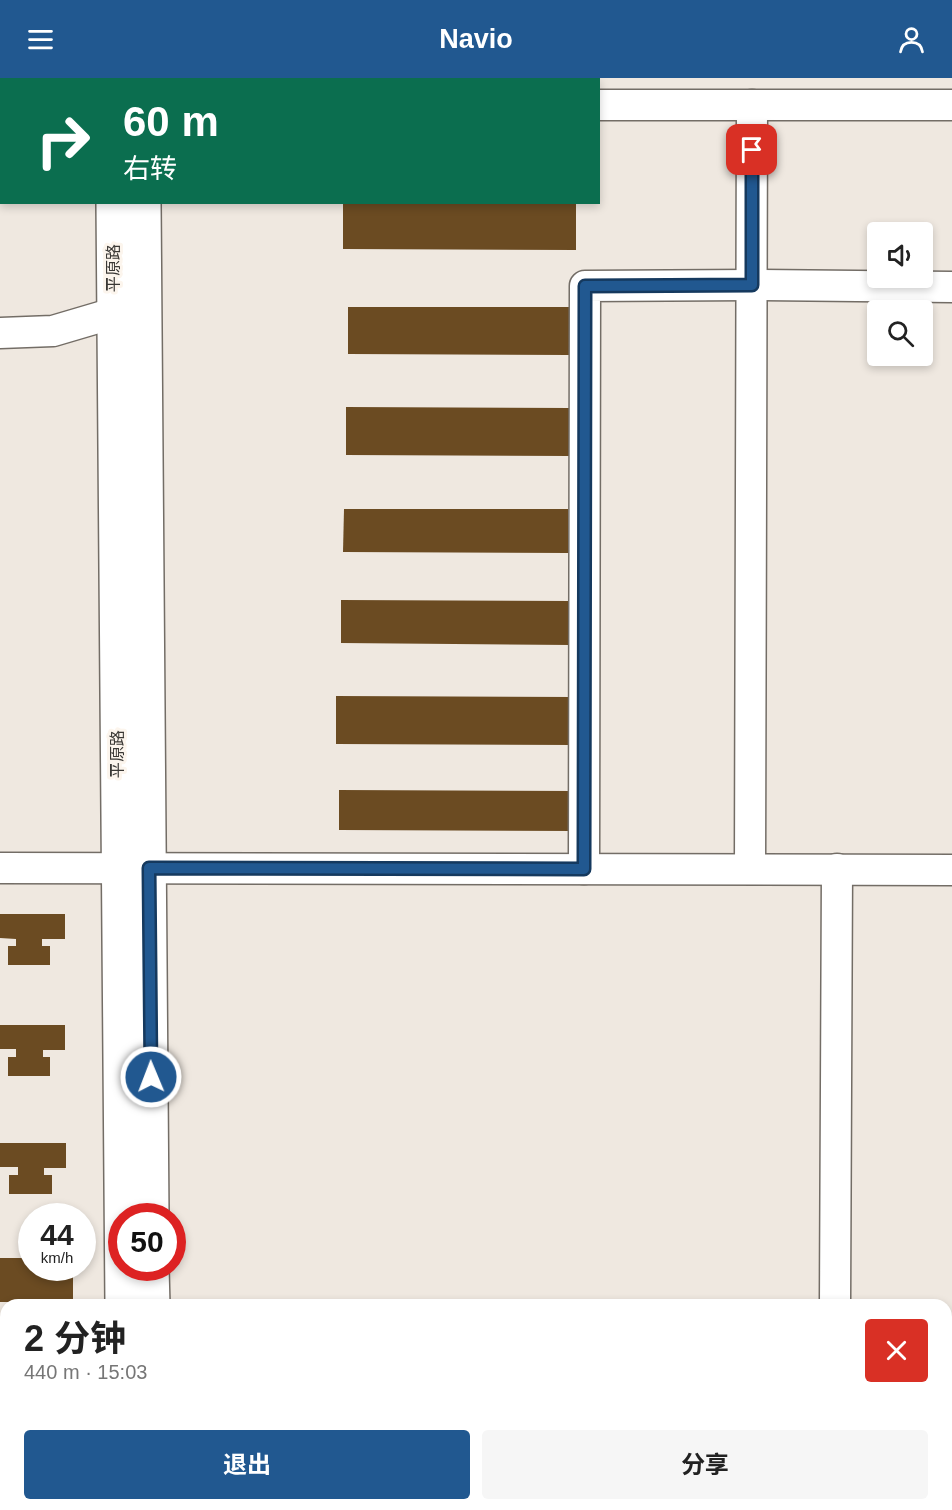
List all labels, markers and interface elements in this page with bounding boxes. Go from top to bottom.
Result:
icon: menu [24,23,57,56]
icon: person [895,23,928,56]
text: Navio [439,24,513,54]
text: 60 m [123,98,219,145]
icon: right [24,102,102,180]
pin [726,124,777,175]
icon: arrive [735,133,768,166]
text: 右转 [123,154,177,184]
map controls [867,222,933,366]
button: sound [867,222,933,288]
street label: 平原路 [105,244,122,292]
button: search [867,300,933,366]
street label: 平原路 [109,730,126,778]
position arrow [119,1045,183,1109]
speed limit sign: 50 [108,1203,186,1281]
text: 44 [40,1218,74,1251]
text: km/h [41,1249,73,1266]
text: 2 分钟 [24,1318,126,1359]
button: close [865,1319,928,1382]
text: 440 m · 15:03 [24,1361,147,1383]
button: 退出 [24,1430,470,1499]
button: 分享 [482,1430,928,1499]

